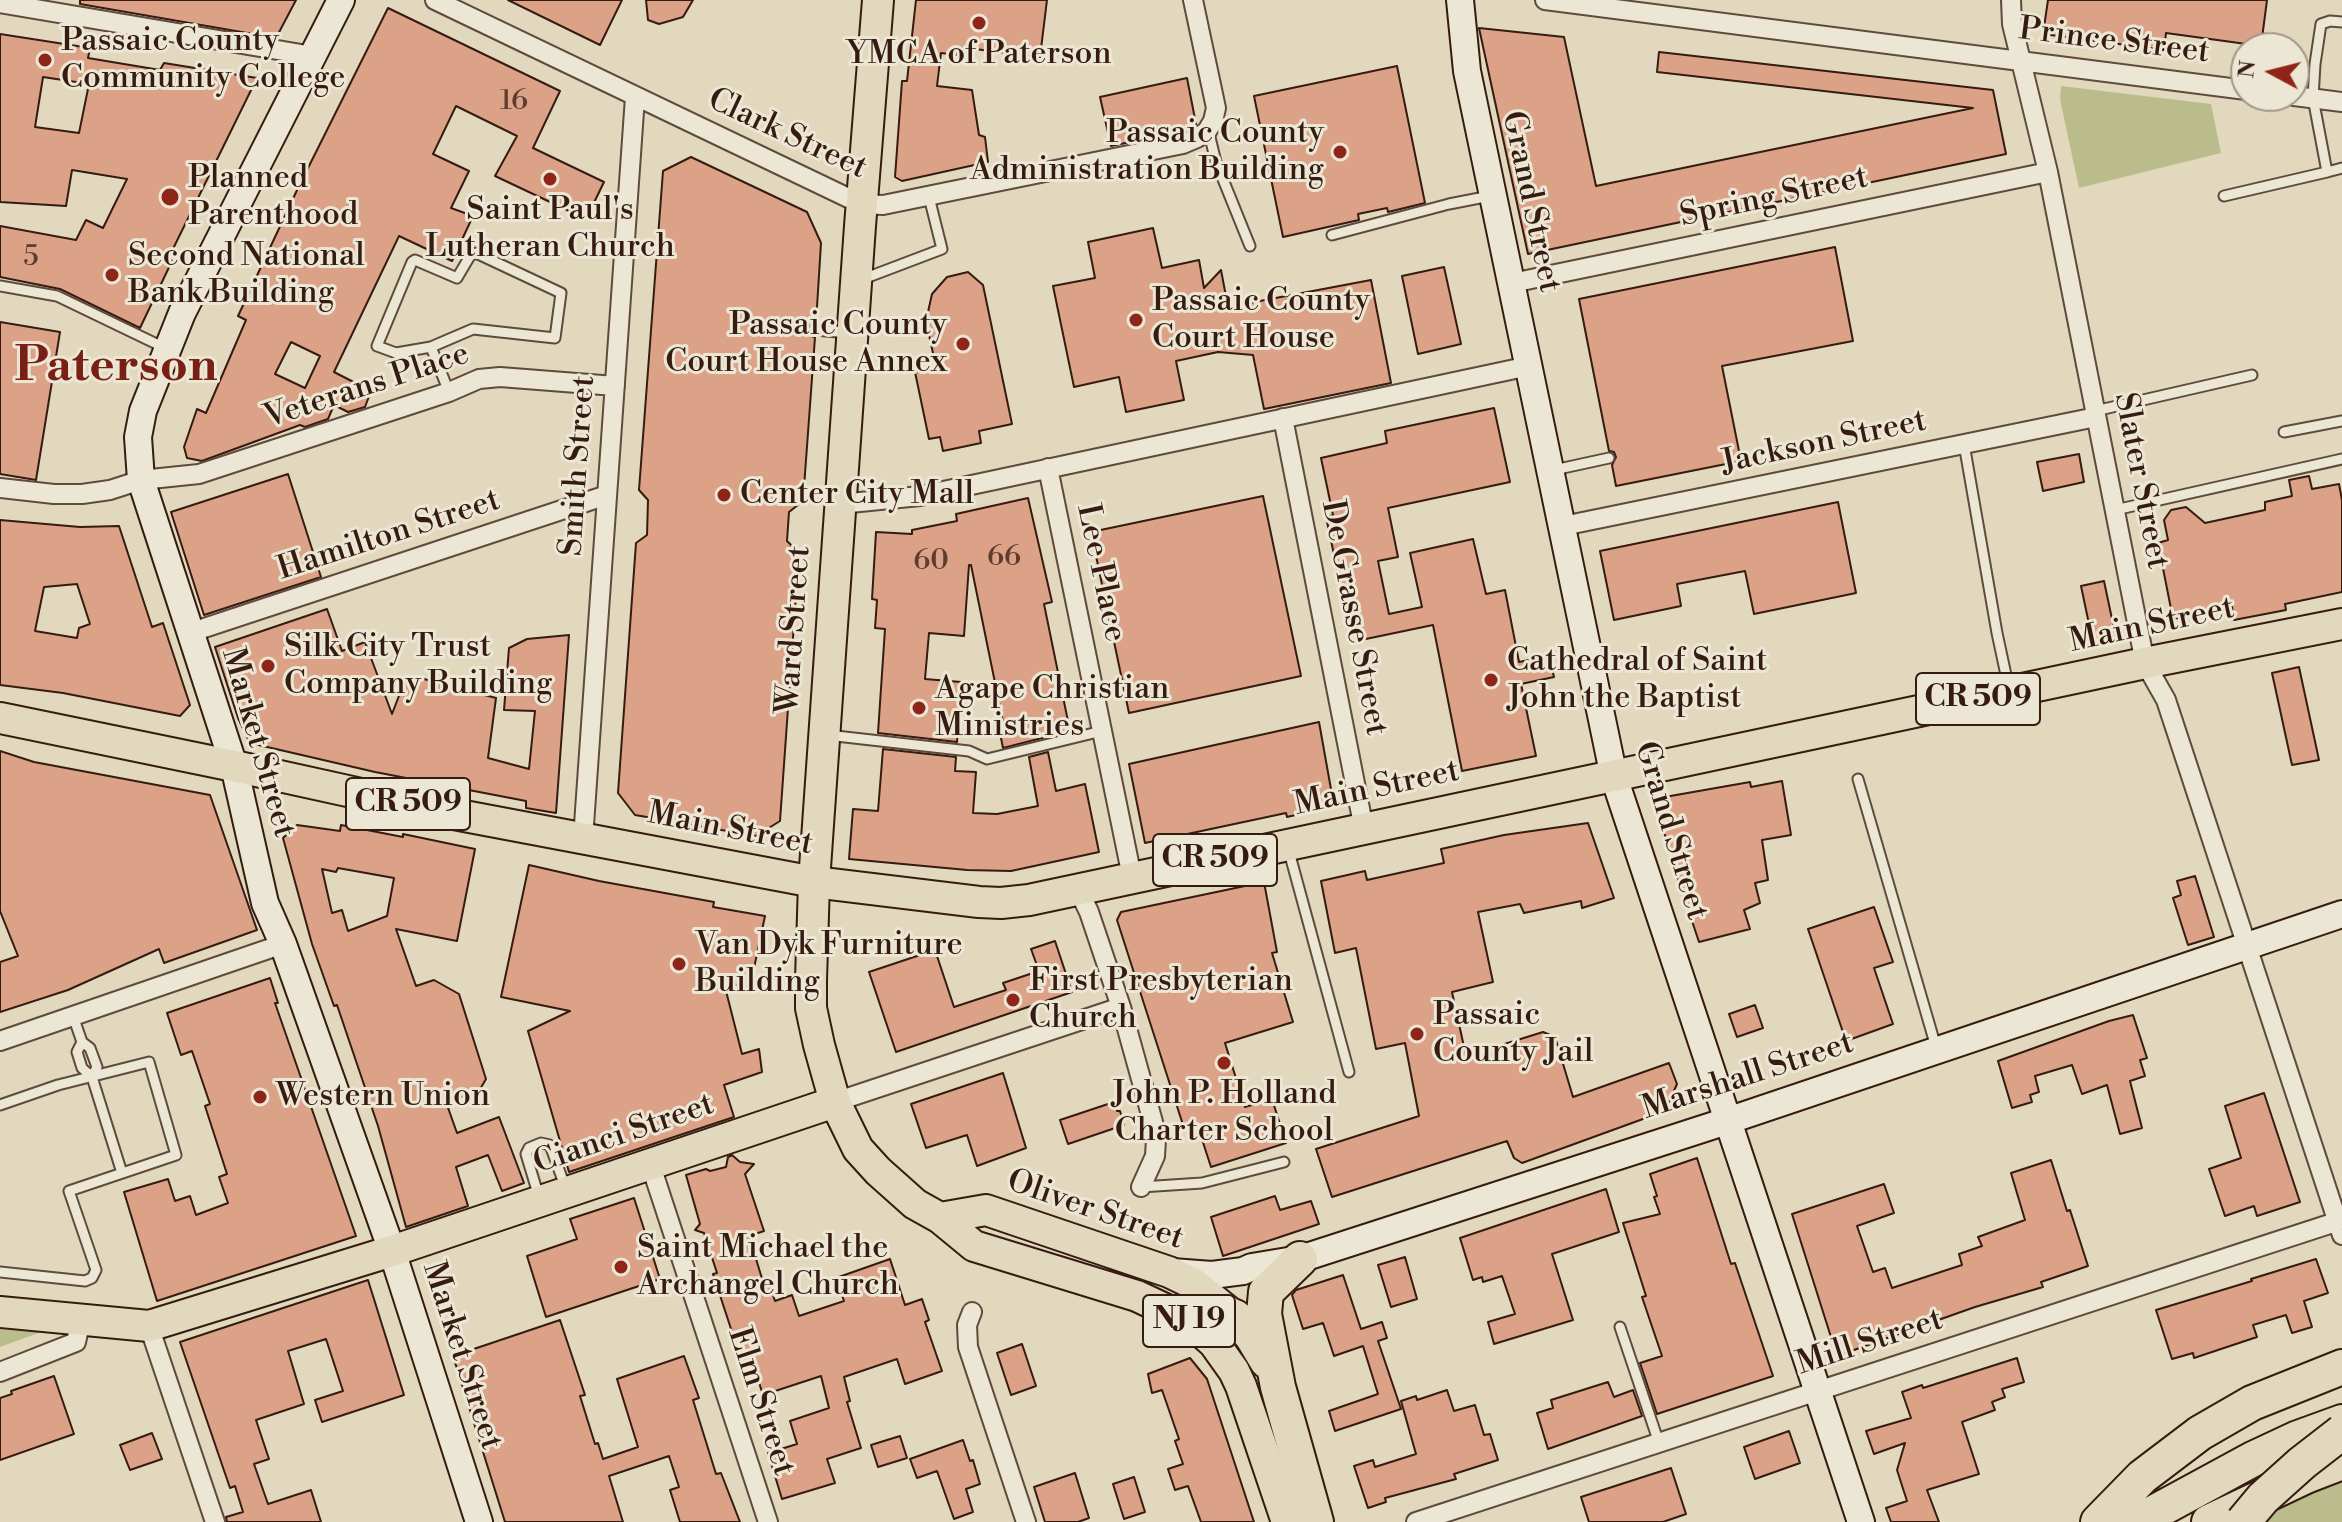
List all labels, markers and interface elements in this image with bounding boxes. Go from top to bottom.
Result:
street label: Prince Street [2016,11,2212,73]
marker: YMCA of Paterson [970,14,988,32]
place label: Passaic County Community College [61,23,345,98]
north arrow [2230,32,2310,112]
place label: YMCA of Paterson [847,36,1111,74]
marker: Passaic County Community College [36,51,54,69]
text: N [2233,59,2262,80]
street label: Clark Street [701,81,873,189]
house number: 16 [500,85,528,119]
street label: Grand Street [1492,108,1568,296]
place label: Passaic County Administration Building [970,115,1324,190]
marker: Passaic County Administration Building [1331,143,1349,161]
street label: Spring Street [1677,159,1871,237]
place label: Planned Parenthood [188,160,358,235]
marker: Saint Paul's Lutheran Church [541,170,559,188]
marker: Planned Parenthood [159,186,181,208]
place label: Saint Paul's Lutheran Church [425,192,675,267]
place label: Second National Bank Building [128,238,365,313]
house number: 5 [23,241,39,275]
marker: Second National Bank Building [103,266,121,284]
place label: Passaic County Court House [1152,283,1370,358]
place label: Passaic County Court House Annex [665,307,947,382]
marker: Passaic County Court House [1127,311,1145,329]
marker: Passaic County Court House Annex [954,335,972,353]
street label: Veterans Place [260,336,474,438]
district label: Paterson [15,340,217,398]
street label: Smith Street [554,374,604,558]
street label: Slater Street [2104,390,2176,572]
street label: Jackson Street [1718,403,1930,483]
place label: Center City Mall [740,476,974,514]
street label: Hamilton Street [273,482,505,590]
marker: Center City Mall [715,486,733,504]
street label: De Grasse Street [1311,497,1395,739]
street label: Lee Place [1067,501,1133,645]
house number: 66 [987,541,1021,575]
street label: Ward Street [770,545,820,715]
house number: 60 [913,545,949,579]
street label: Main Street [2066,590,2238,662]
place label: Silk City Trust Company Building [284,629,553,704]
place label: Cathedral of Saint John the Baptist [1507,643,1767,718]
street label: Market Street [212,644,302,842]
marker: Silk City Trust Company Building [259,657,277,675]
place label: Agape Christian Ministries [935,671,1169,746]
marker: Cathedral of Saint John the Baptist [1482,671,1500,689]
road number: CR 509 [1916,673,2040,725]
marker: Agape Christian Ministries [910,699,928,717]
street label: Grand Street [1625,737,1715,925]
street label: Main Street [1291,753,1463,825]
road number: CR 509 [346,778,470,830]
street label: Main Street [644,795,816,865]
road number: CR 509 [1153,834,1277,886]
place label: Van Dyk Furniture Building [695,927,963,1002]
marker: Van Dyk Furniture Building [670,955,688,973]
place label: First Presbyterian Church [1029,963,1293,1038]
marker: First Presbyterian Church [1004,991,1022,1009]
place label: Passaic County Jail [1433,997,1594,1072]
marker: Passaic County Jail [1408,1025,1426,1043]
street label: Marshall Street [1637,1025,1859,1129]
marker: John P. Holland Charter School [1215,1054,1233,1072]
place label: John P. Holland Charter School [1112,1076,1336,1151]
place label: Western Union [276,1078,490,1116]
street label: Cianci Street [529,1086,719,1184]
marker: Western Union [251,1088,269,1106]
street label: Oliver Street [1002,1163,1188,1259]
place label: Saint Michael the Archangel Church [637,1230,899,1305]
street label: Market Street [413,1257,509,1455]
marker: Saint Michael the Archangel Church [612,1258,630,1276]
road number: NJ 19 [1143,1295,1235,1347]
street label: Mill Street [1792,1301,1948,1385]
street label: Elm Street [718,1323,802,1481]

